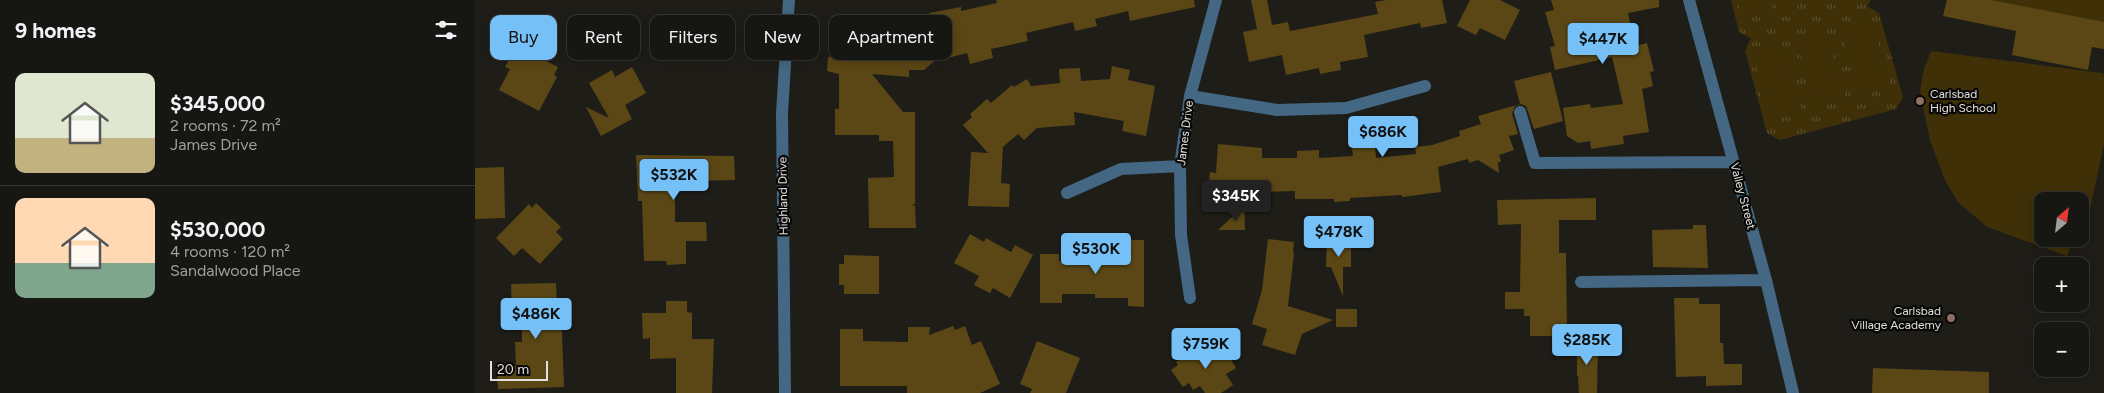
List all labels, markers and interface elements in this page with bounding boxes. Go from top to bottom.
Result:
chip: Buy [490,15,557,60]
chip: Rent [567,15,640,60]
chip: Filters [650,15,735,60]
chip: New [745,15,819,60]
chip: Apartment [829,15,952,60]
icon: filters [432,16,460,44]
text: 9 homes [15,18,96,43]
pin: $447K [1568,22,1638,65]
text: $447K [1579,29,1627,48]
place label: Carlsbad High School [1930,87,1996,115]
text: $345,000 [170,91,265,116]
icon: home [55,93,115,153]
marker: Carlsbad High School [1914,95,1926,107]
street label: James Drive [1174,99,1196,166]
text: 2 rooms · 72 m² [170,116,281,135]
pin: $686K [1348,116,1418,158]
text: $686K [1359,122,1407,141]
text: James Drive [170,135,257,154]
street label: Highland Drive [775,156,791,235]
pin: $532K [639,158,709,201]
street label: Valley Street [1727,161,1759,231]
text: $532K [651,165,697,184]
pin: $345K [1201,180,1271,222]
text: $345K [1212,186,1260,205]
north arrow [2034,192,2089,248]
map controls [2034,192,2089,377]
pin: $478K [1304,216,1374,258]
text: $530,000 [170,217,265,242]
icon: home [55,218,115,278]
text: $478K [1315,222,1363,241]
pin: $530K [1061,232,1131,275]
text: $530K [1072,239,1120,258]
text: 4 rooms · 120 m² [170,242,290,261]
button: + [2034,257,2089,312]
text: Sandalwood Place [170,261,301,280]
pin: $486K [501,298,571,340]
text: $486K [512,304,560,323]
place label: Carlsbad Village Academy [1851,304,1942,332]
marker: Carlsbad Village Academy [1945,312,1957,324]
button: − [2034,322,2089,377]
pin: $285K [1552,324,1622,366]
pin: $759K [1171,328,1241,370]
text: $285K [1563,330,1611,349]
text: $759K [1183,334,1230,353]
scale bar [490,358,547,381]
text: 20 m [497,361,529,378]

